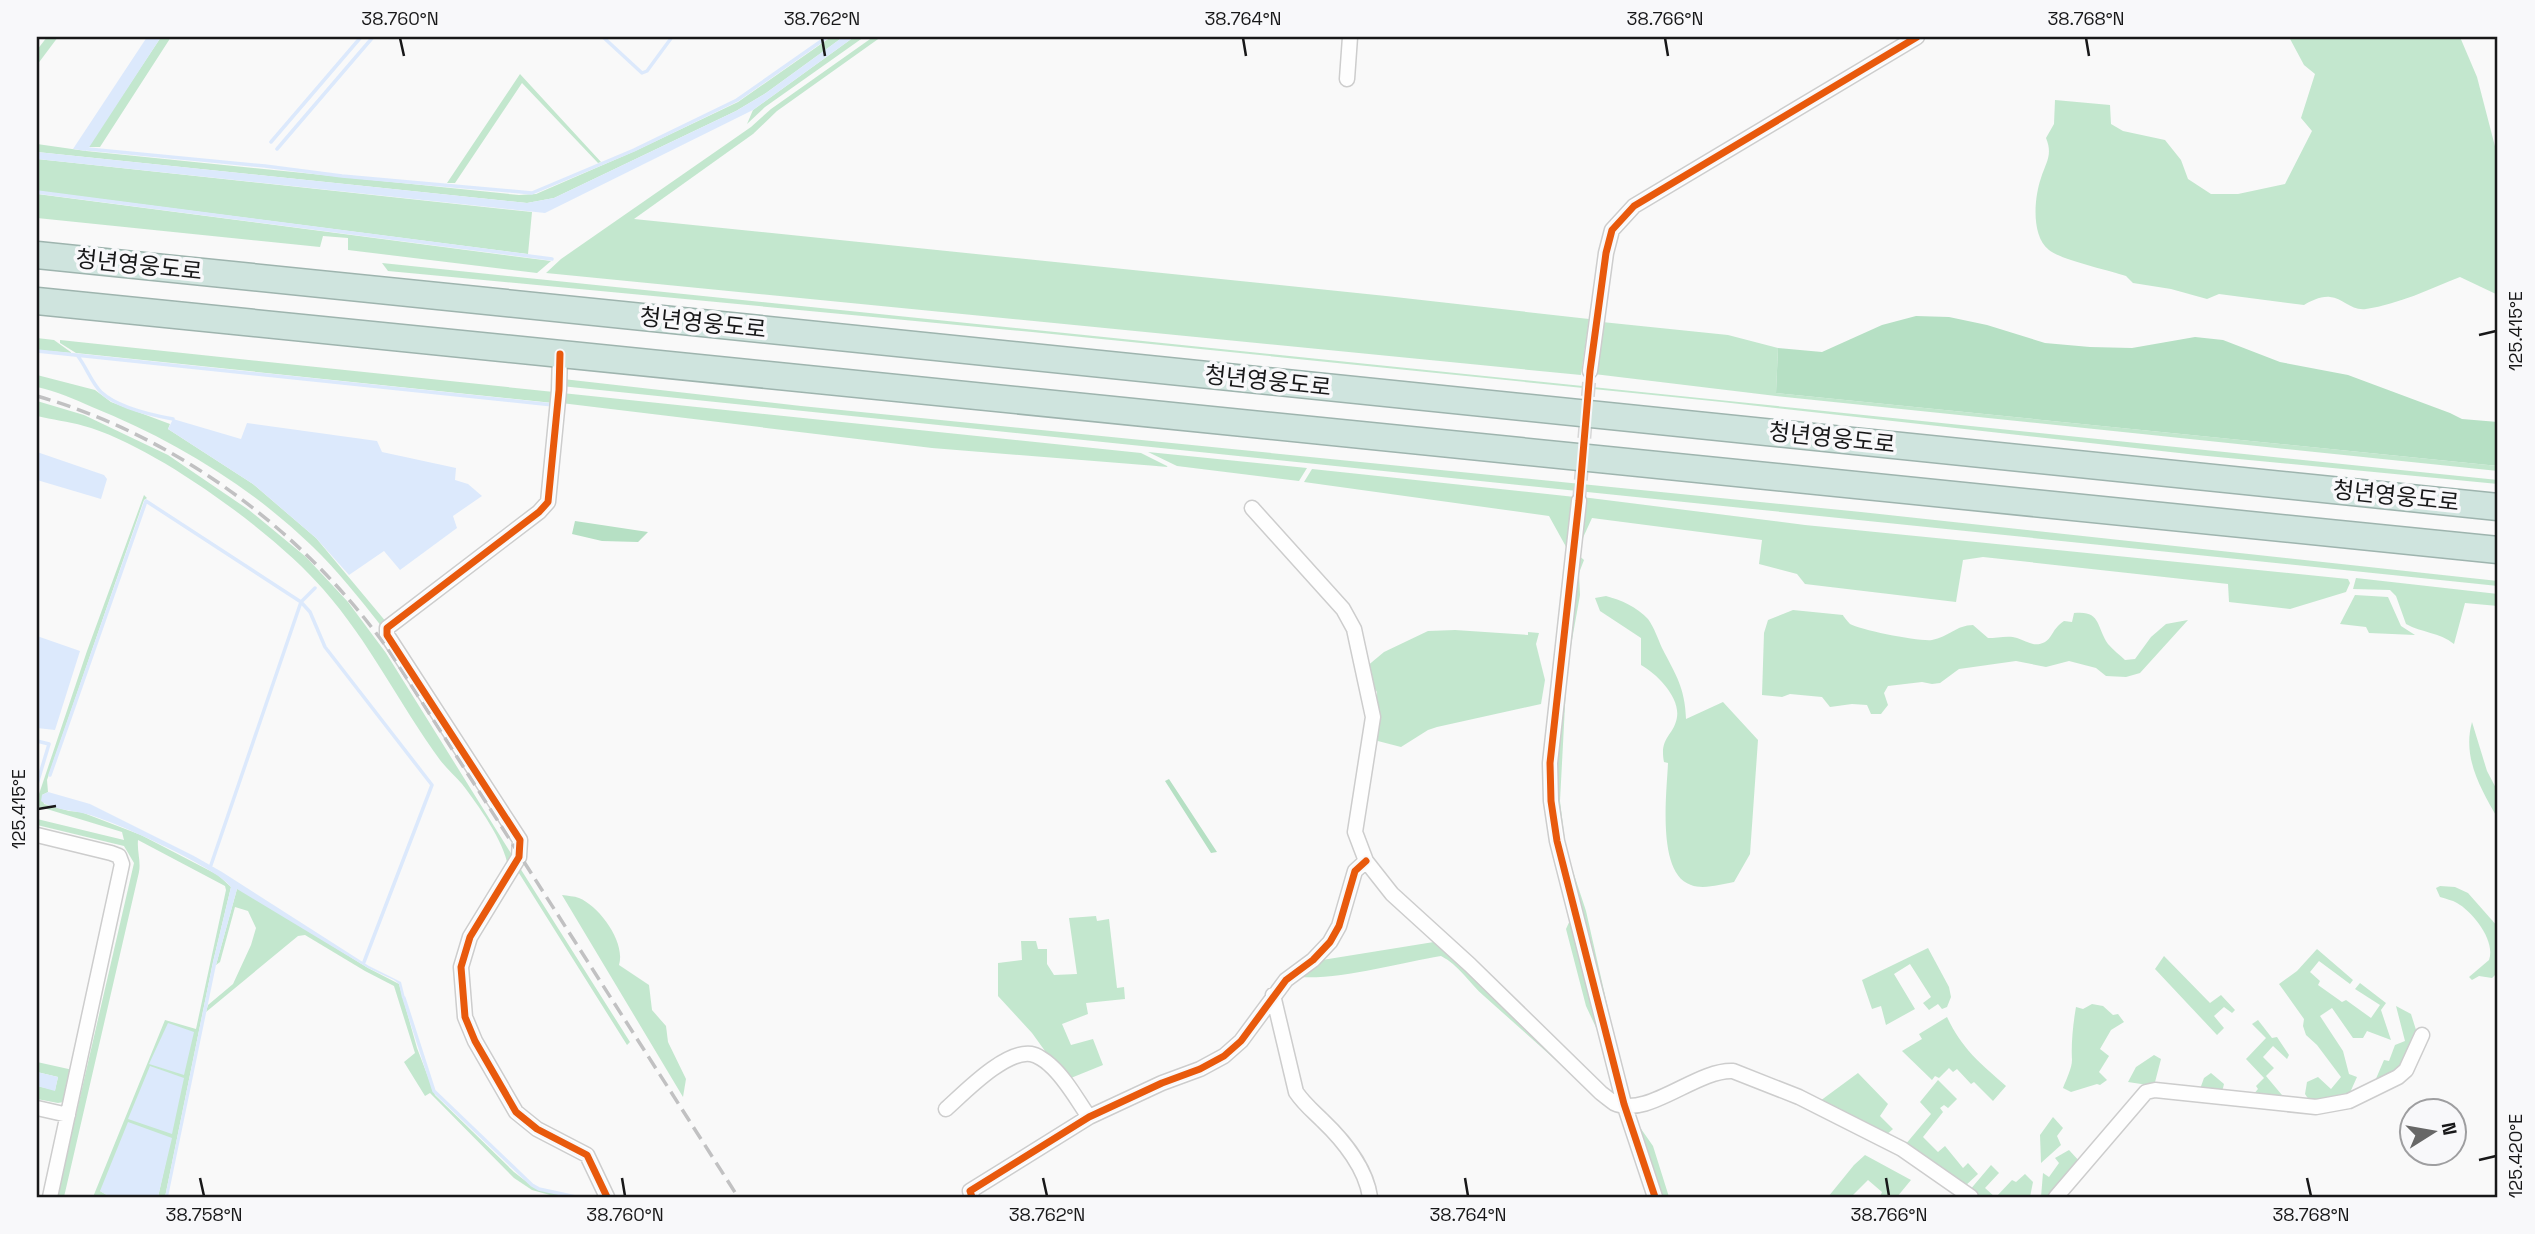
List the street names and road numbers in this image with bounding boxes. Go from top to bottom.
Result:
street label: 청년영웅도로 [74,243,204,287]
street label: 청년영웅도로 [638,301,768,345]
street label: 청년영웅도로 [1203,359,1333,403]
street label: 청년영웅도로 [1767,416,1897,460]
street label: 청년영웅도로 [2331,474,2461,518]

